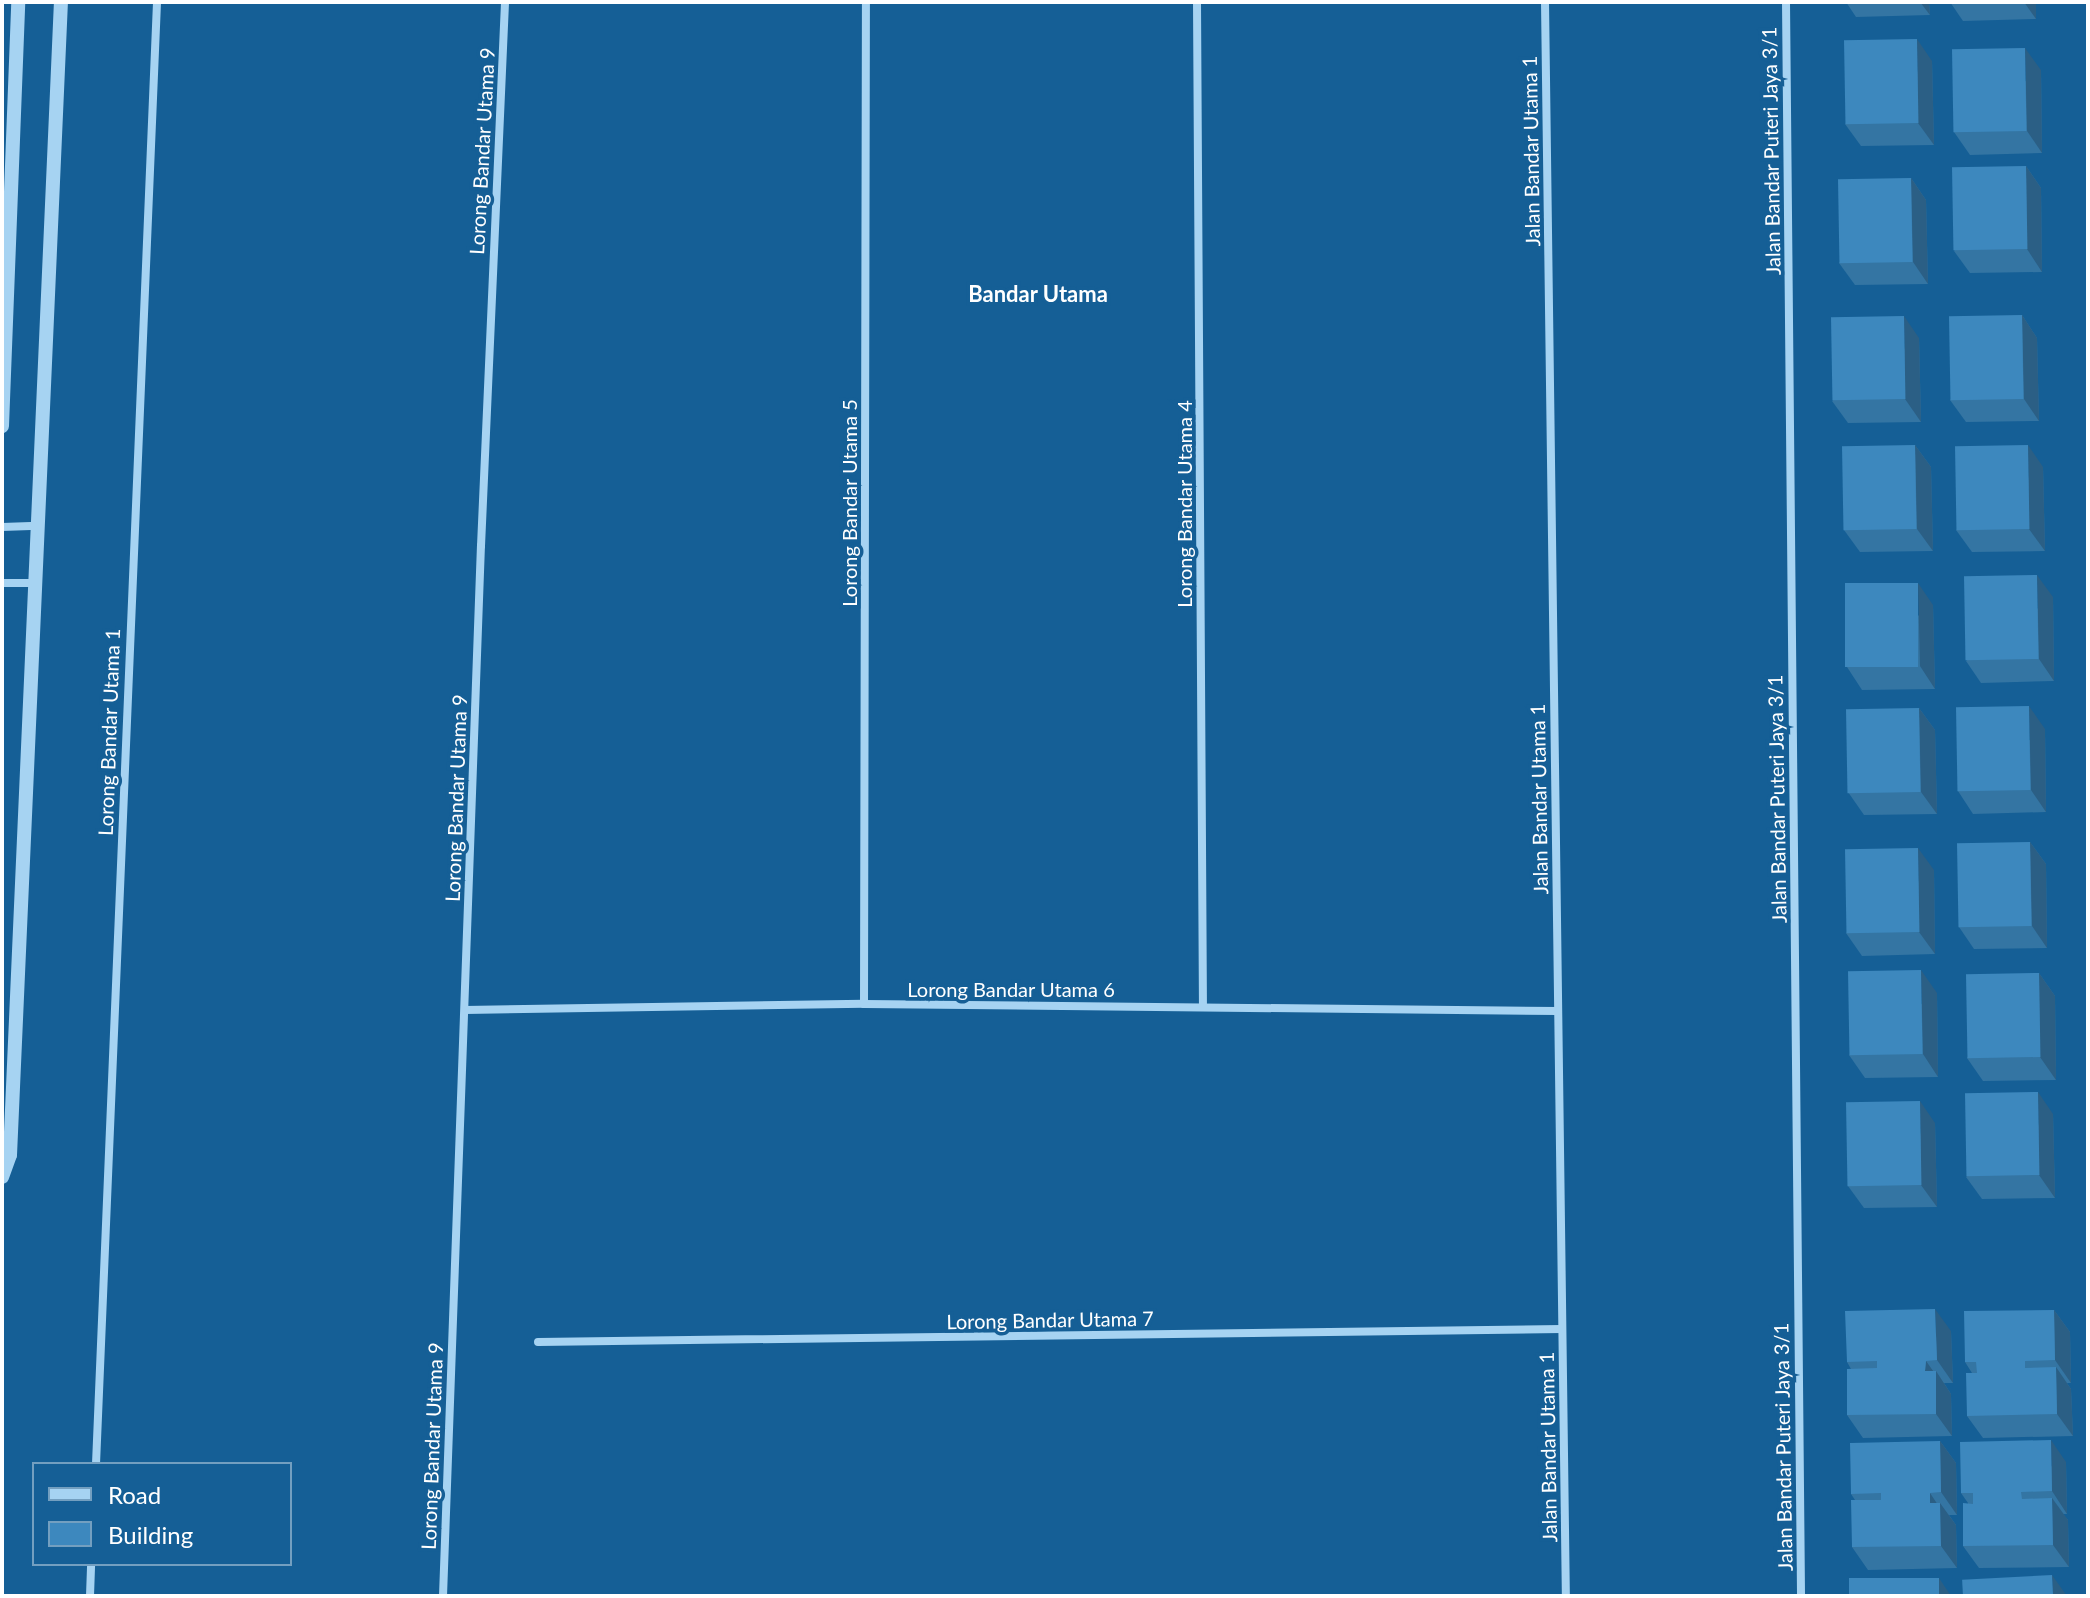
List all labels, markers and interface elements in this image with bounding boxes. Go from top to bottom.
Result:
street label: Jalan Bandar Puteri Jaya 3/1 [1757,26,1785,276]
street label: Lorong Bandar Utama 9 [465,47,499,255]
street label: Jalan Bandar Utama 1 [1517,55,1545,247]
district label: Bandar Utama [968,281,1108,307]
street label: Lorong Bandar Utama 5 [837,399,861,607]
street label: Lorong Bandar Utama 4 [1172,400,1196,608]
street label: Lorong Bandar Utama 1 [93,628,125,836]
street label: Jalan Bandar Puteri Jaya 3/1 [1763,674,1791,924]
street label: Lorong Bandar Utama 9 [440,694,472,902]
street label: Jalan Bandar Utama 1 [1525,703,1553,895]
street label: Lorong Bandar Utama 6 [907,977,1115,1001]
street label: Lorong Bandar Utama 7 [946,1306,1154,1334]
street label: Jalan Bandar Puteri Jaya 3/1 [1769,1322,1797,1572]
street label: Lorong Bandar Utama 9 [416,1342,448,1550]
street label: Jalan Bandar Utama 1 [1534,1351,1562,1543]
legend [32,1462,292,1566]
text: Road [108,1480,161,1509]
text: Building [108,1520,193,1549]

